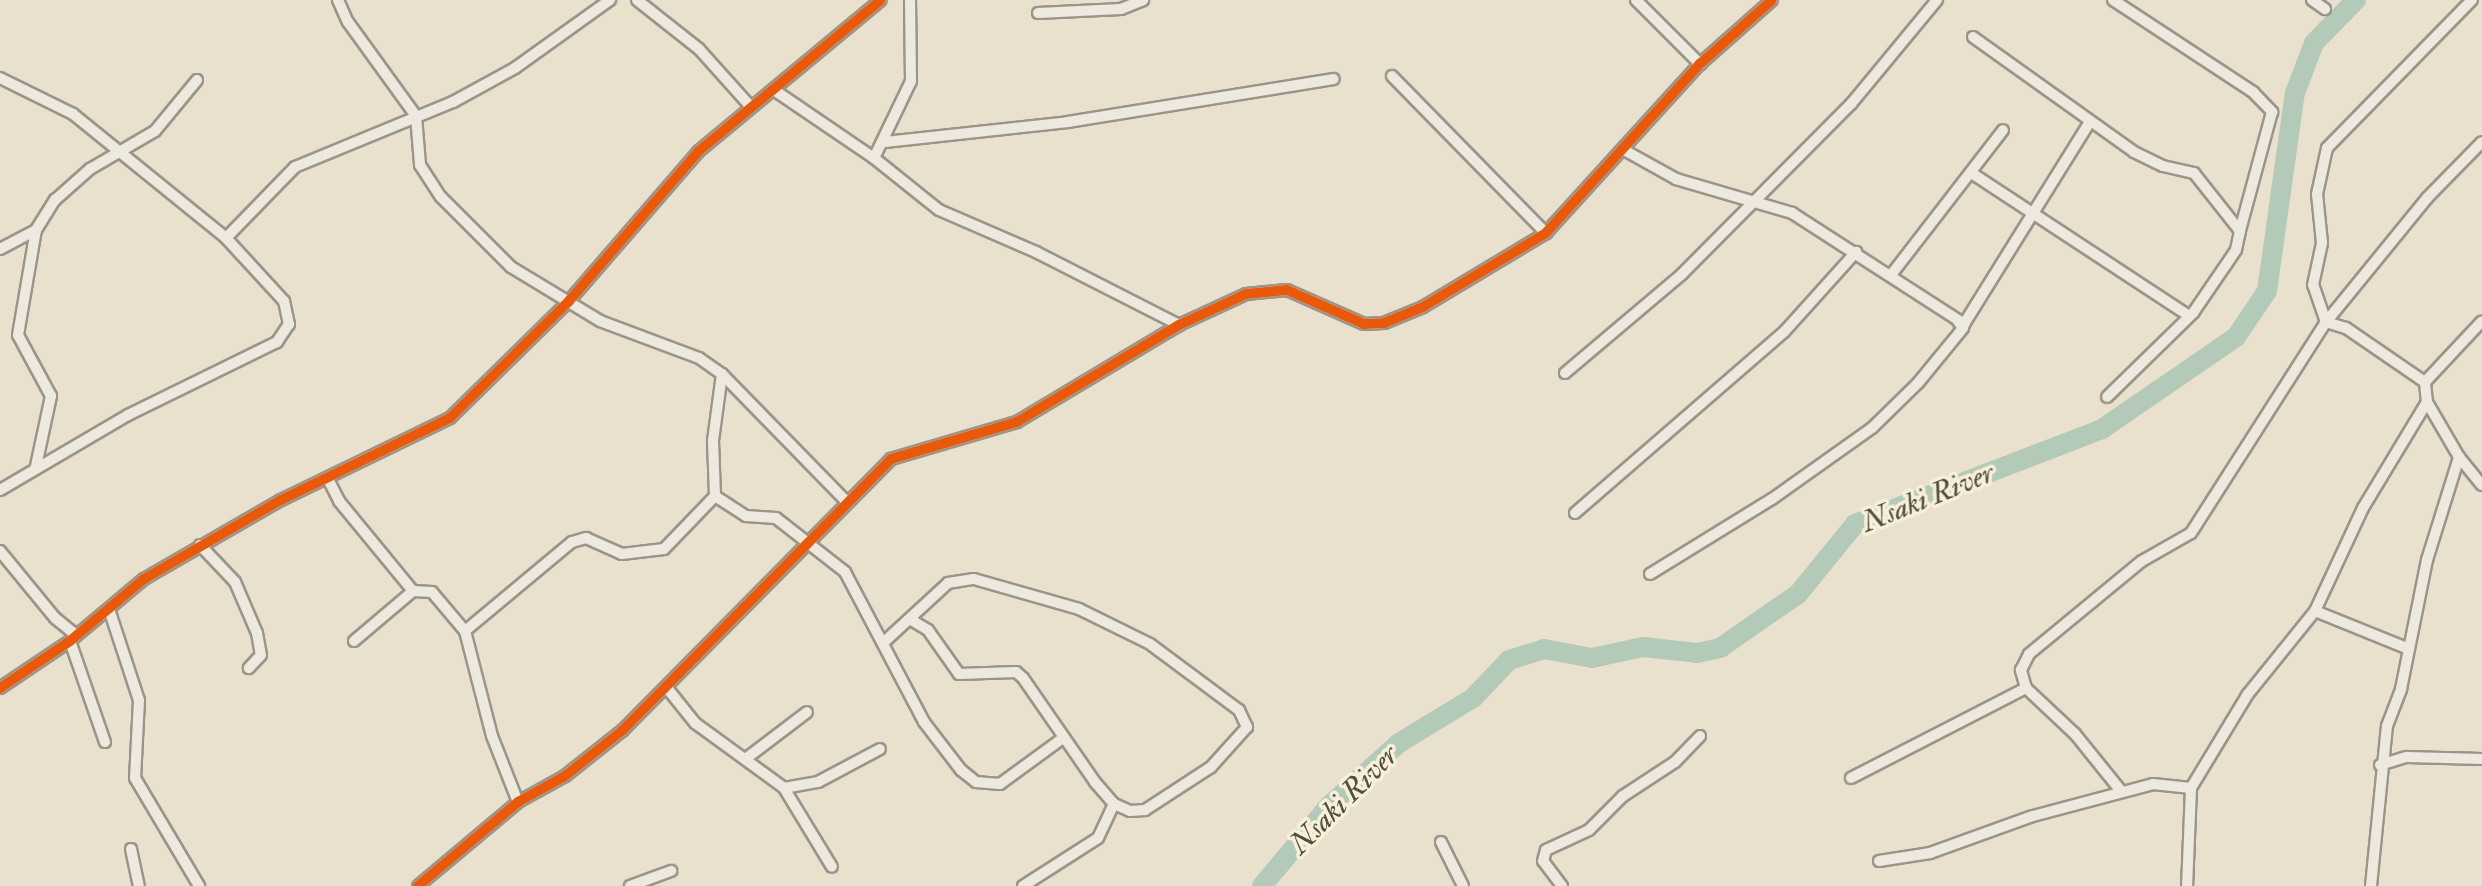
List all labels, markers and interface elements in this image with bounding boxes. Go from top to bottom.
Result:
water label: Nsaki River [1857,455,1999,541]
water label: Nsaki River [1282,738,1406,862]

